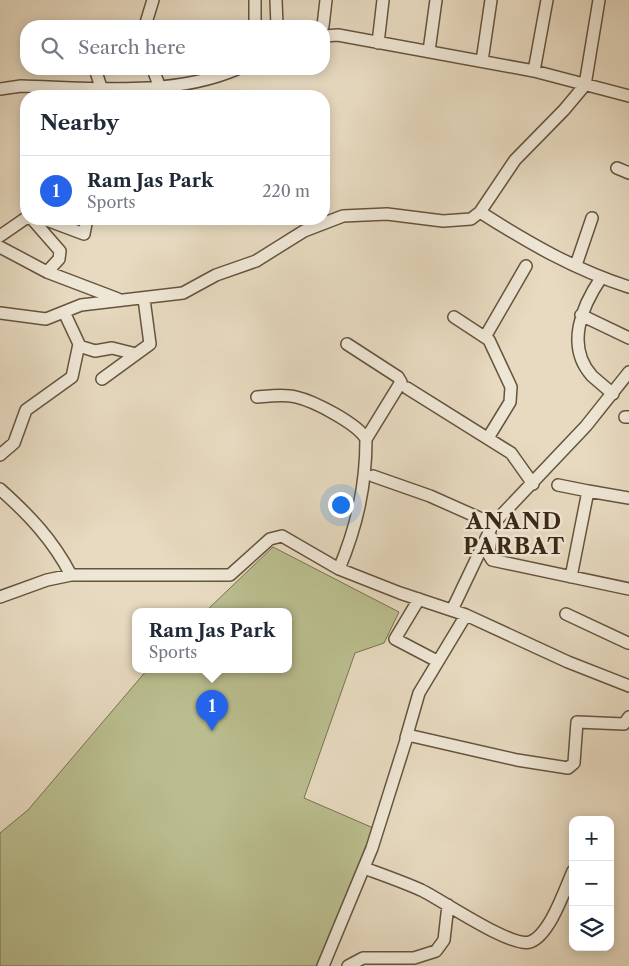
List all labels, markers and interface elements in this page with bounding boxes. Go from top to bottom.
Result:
search box [20,20,330,75]
icon: search [38,34,66,62]
text: Search here [78,36,186,59]
text: Nearby [40,110,119,135]
text: Ram Jas Park [87,169,214,192]
text: 1 [52,181,60,201]
text: 220 m [262,181,310,201]
text: Sports [87,192,136,212]
your location [328,492,354,518]
district label: ANAND PARBAT [463,508,565,560]
popup [132,608,292,673]
text: Ram Jas Park [149,619,275,642]
text: Sports [149,642,197,662]
pin: 1 [196,690,228,731]
map controls [569,816,614,951]
button: + [569,816,614,861]
button: − [569,861,614,906]
button: layers [569,906,614,951]

